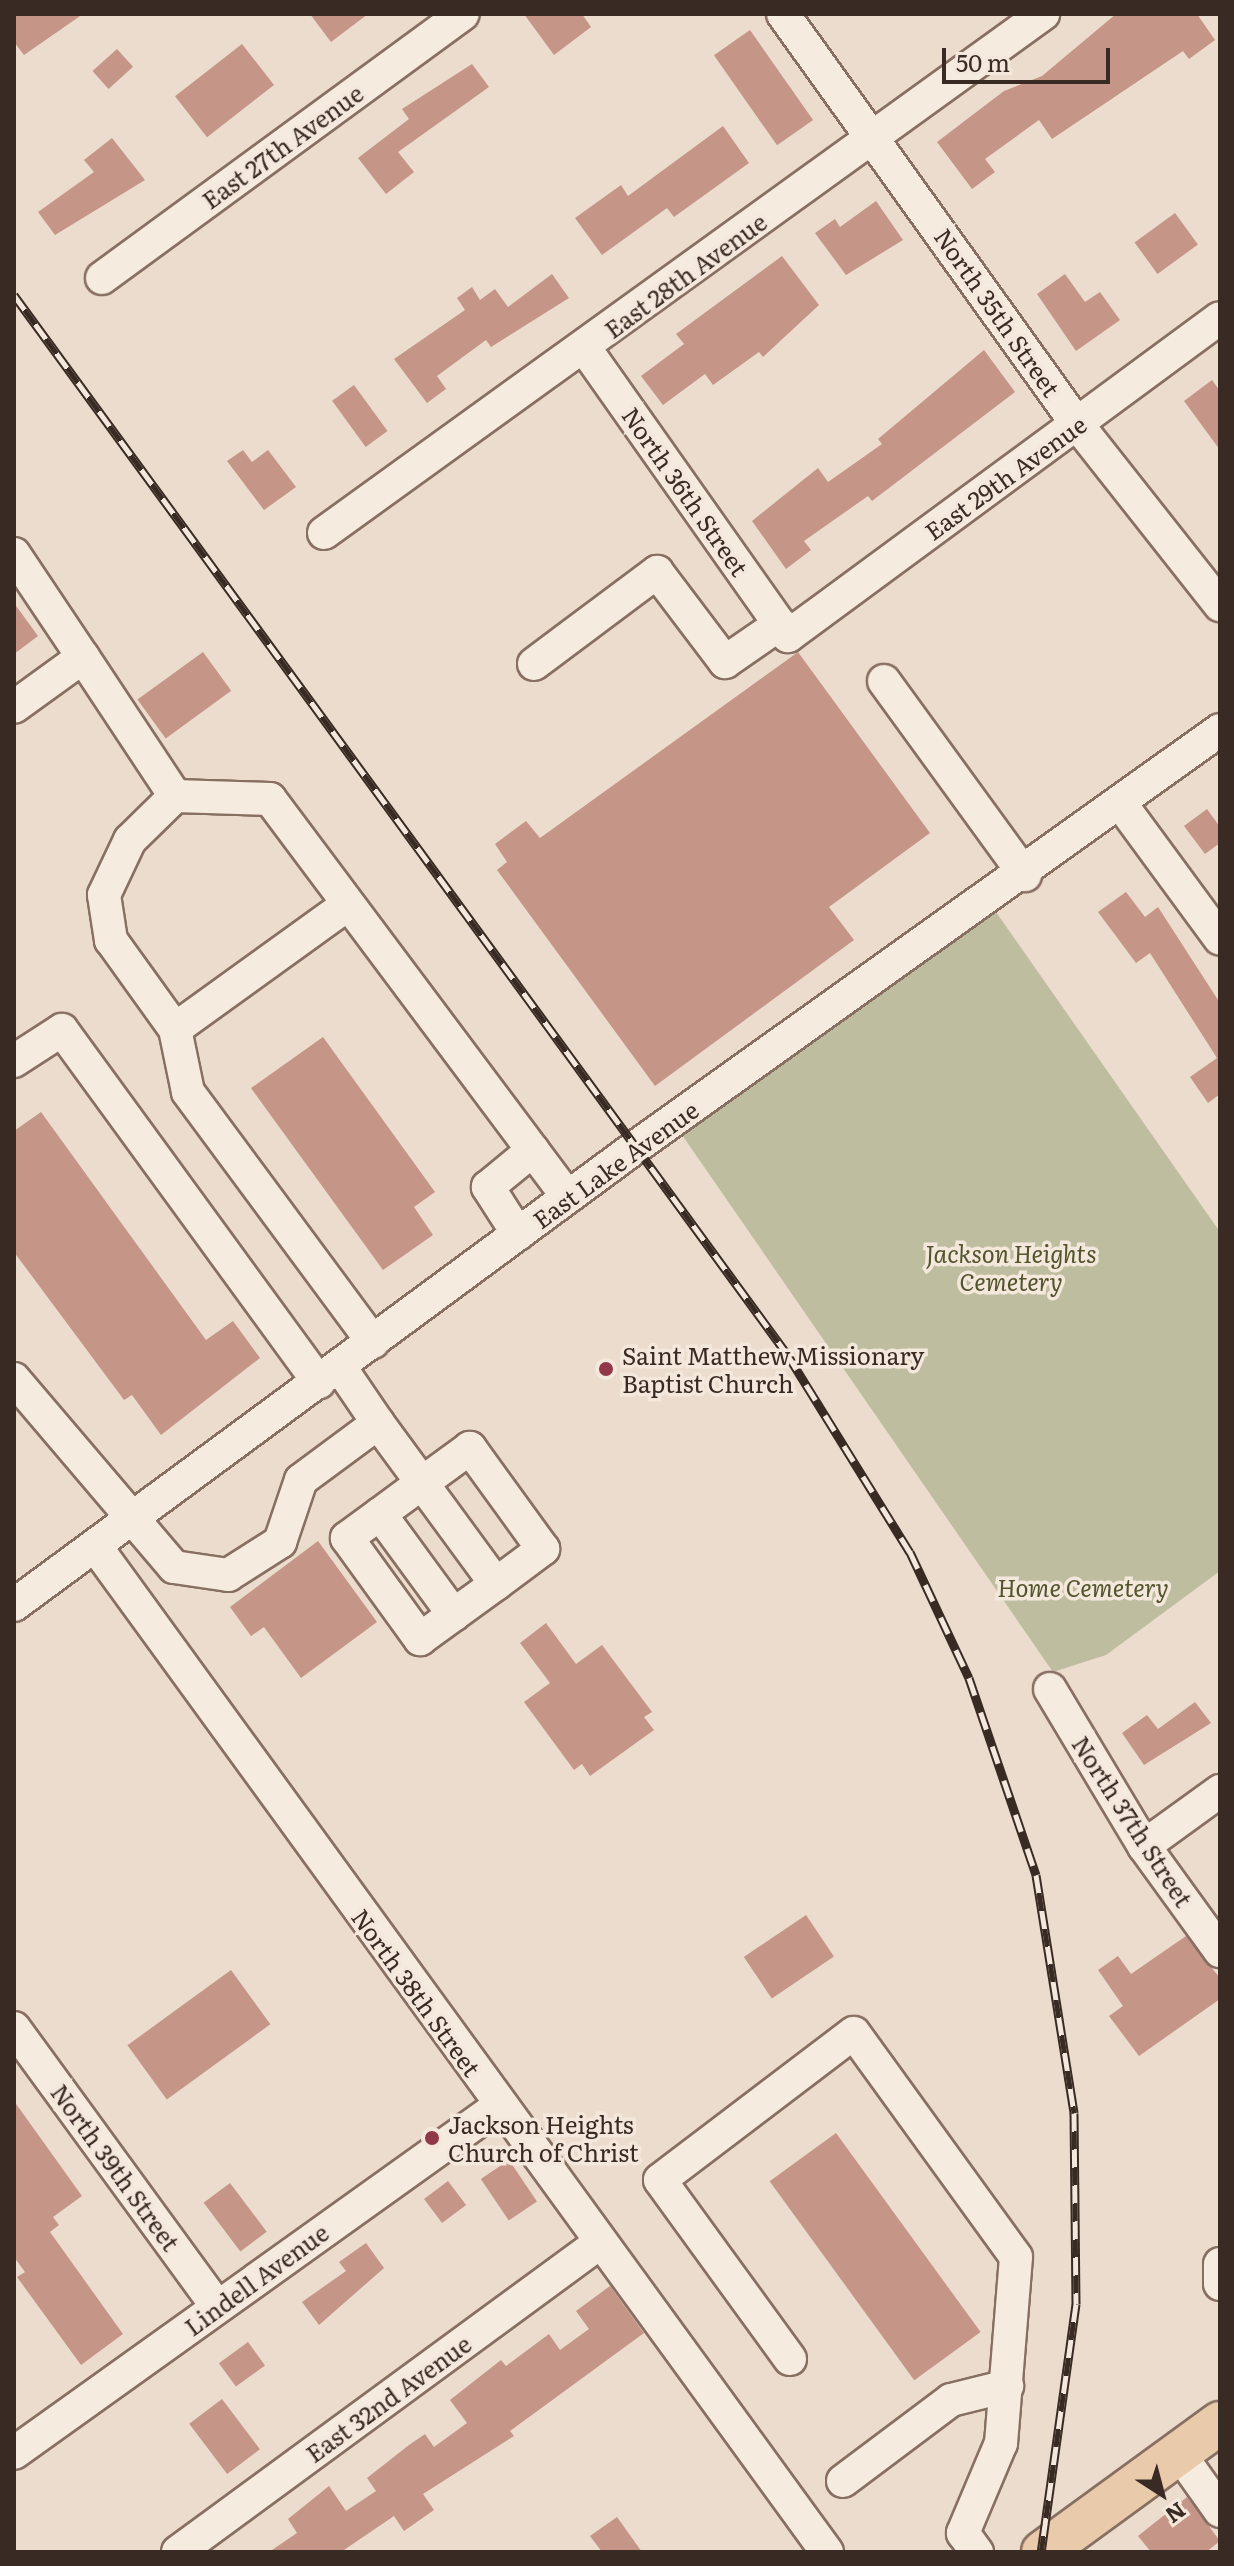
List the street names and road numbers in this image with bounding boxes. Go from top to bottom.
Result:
street label: East 27th Avenue [196,78,368,214]
street label: East 28th Avenue [598,207,772,343]
street label: North 35th Street [929,222,1067,402]
street label: North 36th Street [617,401,755,581]
street label: East 29th Avenue [919,409,1091,545]
street label: East Lake Avenue [527,1094,703,1234]
street label: North 37th Street [1067,1730,1199,1912]
street label: North 38th Street [347,1903,487,2081]
street label: North 39th Street [46,2078,186,2256]
street label: Lindell Avenue [178,2217,334,2341]
street label: East 32nd Avenue [300,2328,476,2468]

